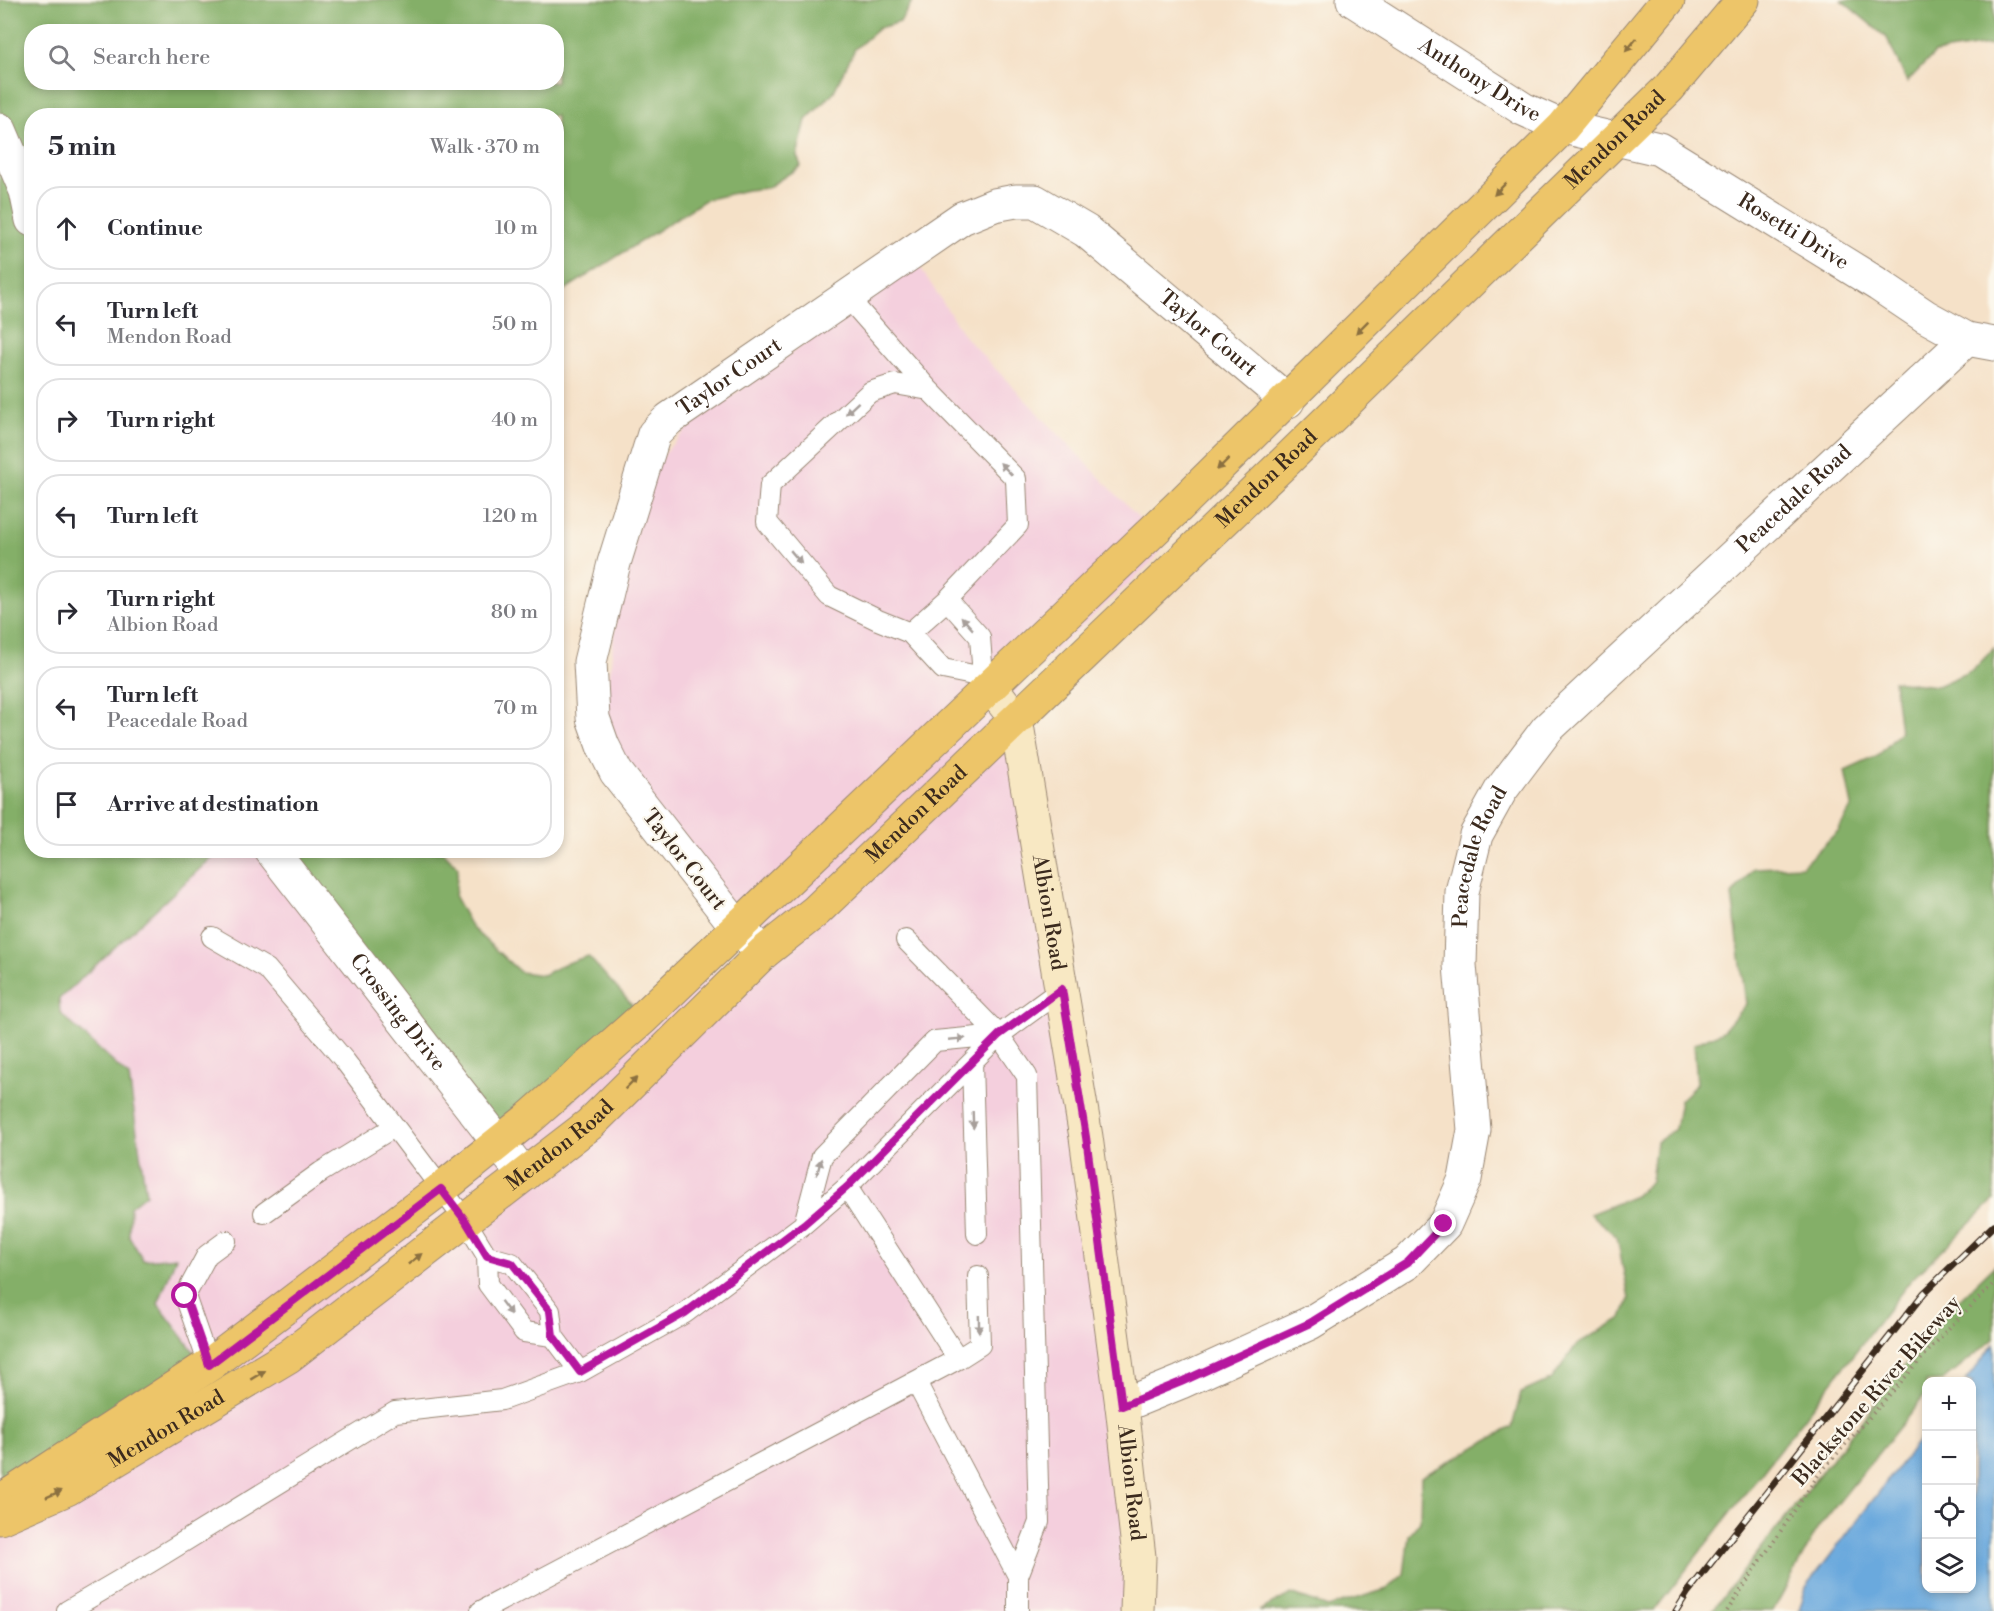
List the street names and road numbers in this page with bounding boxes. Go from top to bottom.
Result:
street label: Anthony Drive [1413,32,1545,128]
street label: Mendon Road [1559,85,1671,195]
street label: Rosetti Drive [1733,188,1853,276]
street label: Taylor Court [1153,285,1263,383]
street label: Taylor Court [672,332,787,422]
street label: Mendon Road [1211,424,1323,534]
street label: Peacedale Road [1731,439,1858,559]
street label: Mendon Road [860,760,973,869]
street label: Peacedale Road [1448,782,1513,928]
street label: Taylor Court [637,804,732,916]
street label: Albion Road [1026,852,1071,973]
street label: Crossing Drive [344,949,451,1076]
street label: Mendon Road [501,1095,620,1197]
street label: Blackstone River Bikeway [1787,1290,1967,1492]
street label: Mendon Road [104,1385,229,1474]
street label: Albion Road [1111,1422,1150,1542]

